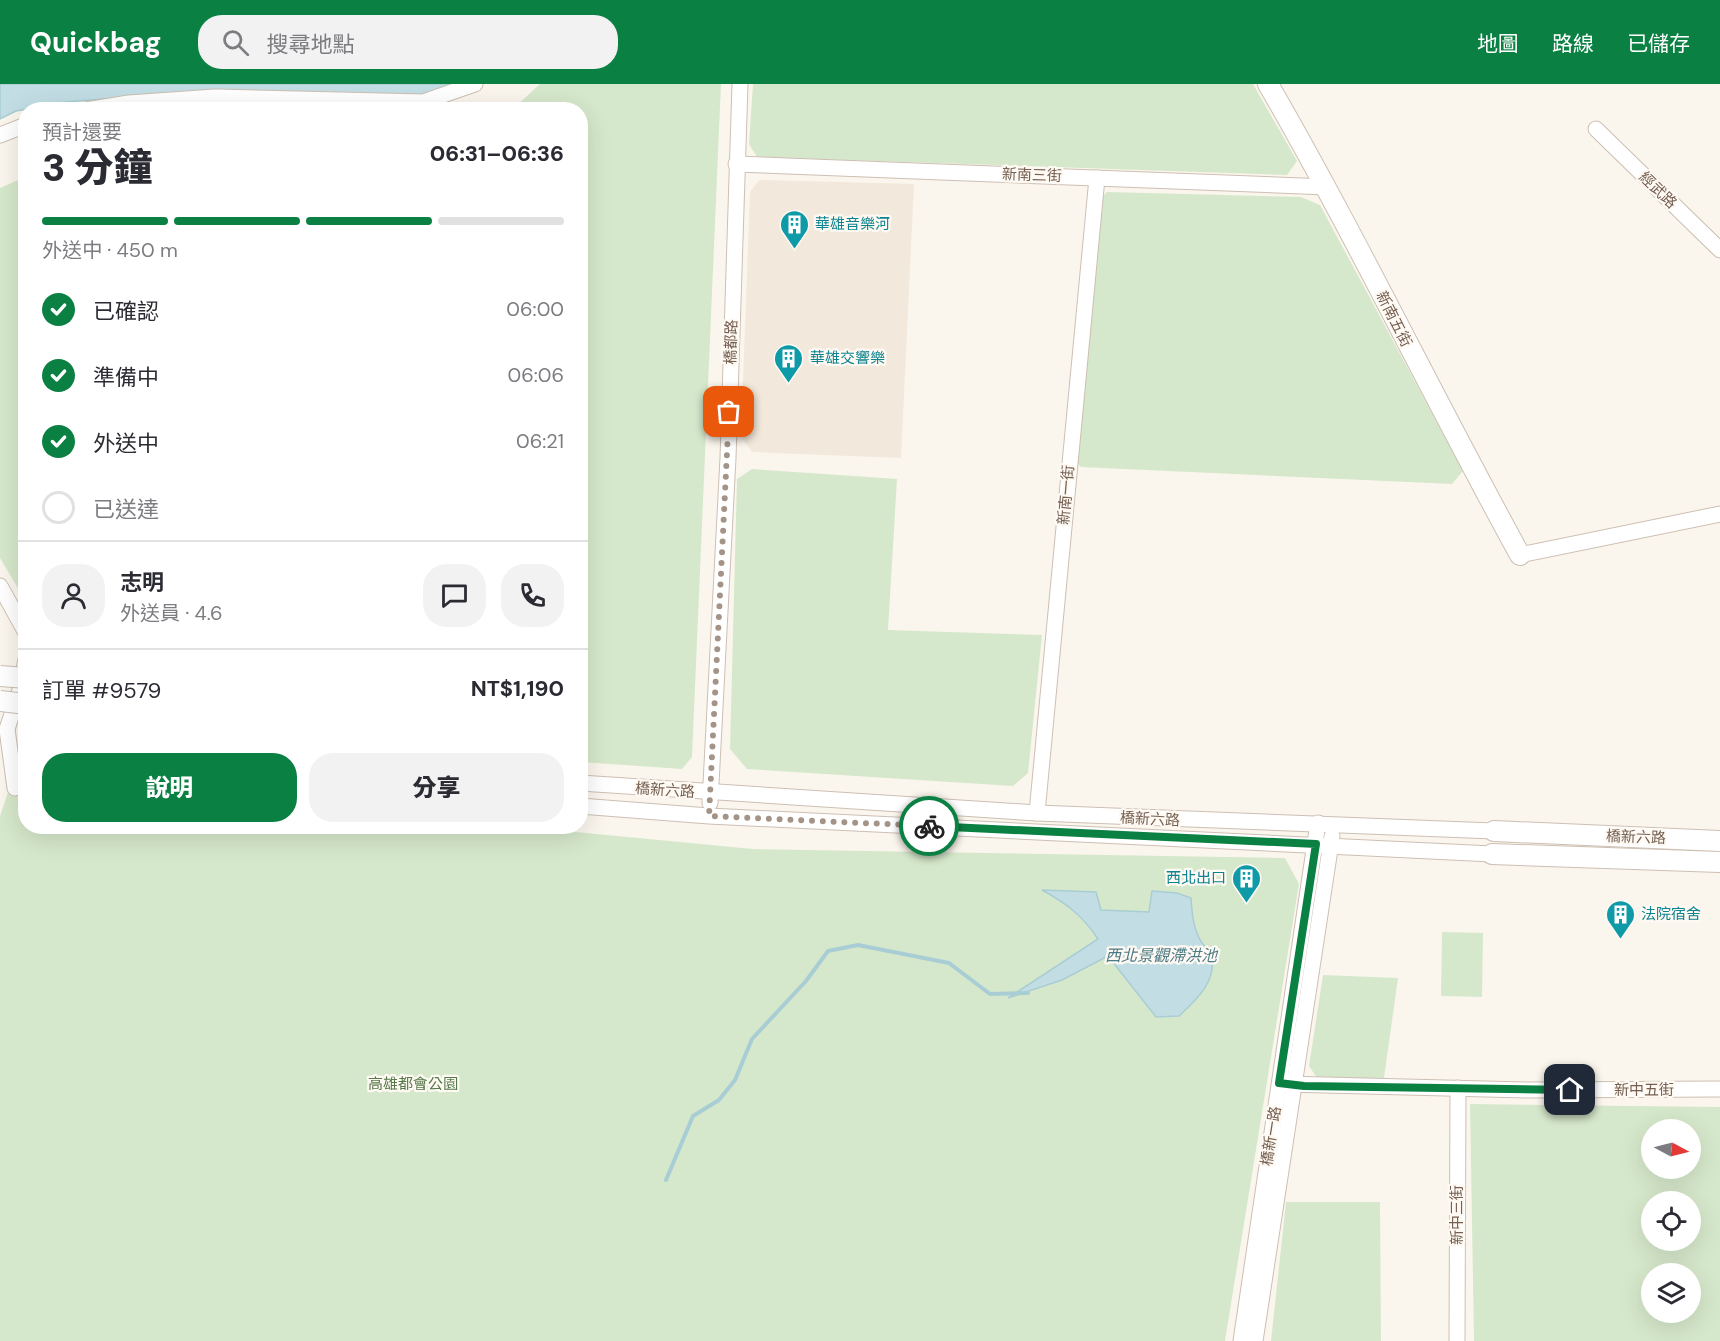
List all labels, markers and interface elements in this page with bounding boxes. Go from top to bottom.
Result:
search box [198,15,618,69]
text: Quickbag [30,24,162,61]
icon: search [219,26,252,59]
text: 搜尋地點 [267,30,355,59]
text: 地圖 [1477,30,1519,58]
text: 路線 [1552,30,1594,58]
text: 已儲存 [1627,30,1690,58]
text: 預計還要 [42,119,122,145]
text: 06:31–06:36 [430,139,564,168]
text: 3 分鐘 [42,142,153,193]
street label: 新南三街 [1002,164,1062,186]
street label: 經武路 [1635,167,1681,213]
building icon: 華雄音樂河 [778,208,810,250]
place label: 華雄音樂河 [815,214,890,234]
text: 外送中 · 450 m [42,237,178,263]
street label: 新南五街 [1371,288,1417,350]
icon: check [42,293,75,326]
text: 06:00 [506,296,564,322]
text: 已確認 [93,297,159,326]
street label: 橋都路 [720,319,742,365]
building icon: 華雄交響樂 [773,342,805,384]
place label: 華雄交響樂 [810,348,885,368]
icon: check [42,359,75,392]
text: 06:06 [507,362,564,388]
text: 準備中 [93,363,159,392]
pin [703,386,754,437]
icon: bag [712,395,745,428]
icon: check [42,425,75,458]
text: 06:21 [516,428,564,454]
text: 外送中 [93,429,159,458]
street label: 新南一街 [1053,464,1079,526]
text: 已送達 [93,495,159,524]
button: person [42,564,105,627]
button: chat [423,564,486,627]
button: phone [501,564,564,627]
text: 志明 [120,568,164,597]
text: 外送員 · 4.6 [120,600,223,626]
text: NT$1,190 [471,674,564,703]
text: 訂單 #9579 [42,676,161,705]
button: 說明 [42,753,297,822]
button: 分享 [309,753,564,822]
street label: 橋新六路 [634,778,696,802]
courier [899,796,959,856]
street label: 橋新六路 [1120,807,1180,831]
icon: bike [913,810,946,843]
street label: 橋新六路 [1606,826,1666,848]
building icon: 西北出口 [1231,862,1263,904]
place label: 西北出口 [1166,868,1226,888]
building icon: 法院宿舍 [1604,898,1636,940]
place label: 法院宿舍 [1641,904,1701,924]
water label: 西北景觀滯洪池 [1105,945,1219,966]
pin [1544,1064,1595,1115]
icon: home [1553,1073,1586,1106]
park label: 高雄都會公園 [368,1074,458,1094]
street label: 新中五街 [1614,1080,1674,1100]
street label: 橋新一路 [1256,1105,1286,1167]
north arrow [1641,1119,1701,1179]
map controls [1641,1119,1701,1323]
street label: 新中三街 [1447,1185,1467,1245]
button: locate [1641,1191,1701,1251]
button: layers [1641,1263,1701,1323]

